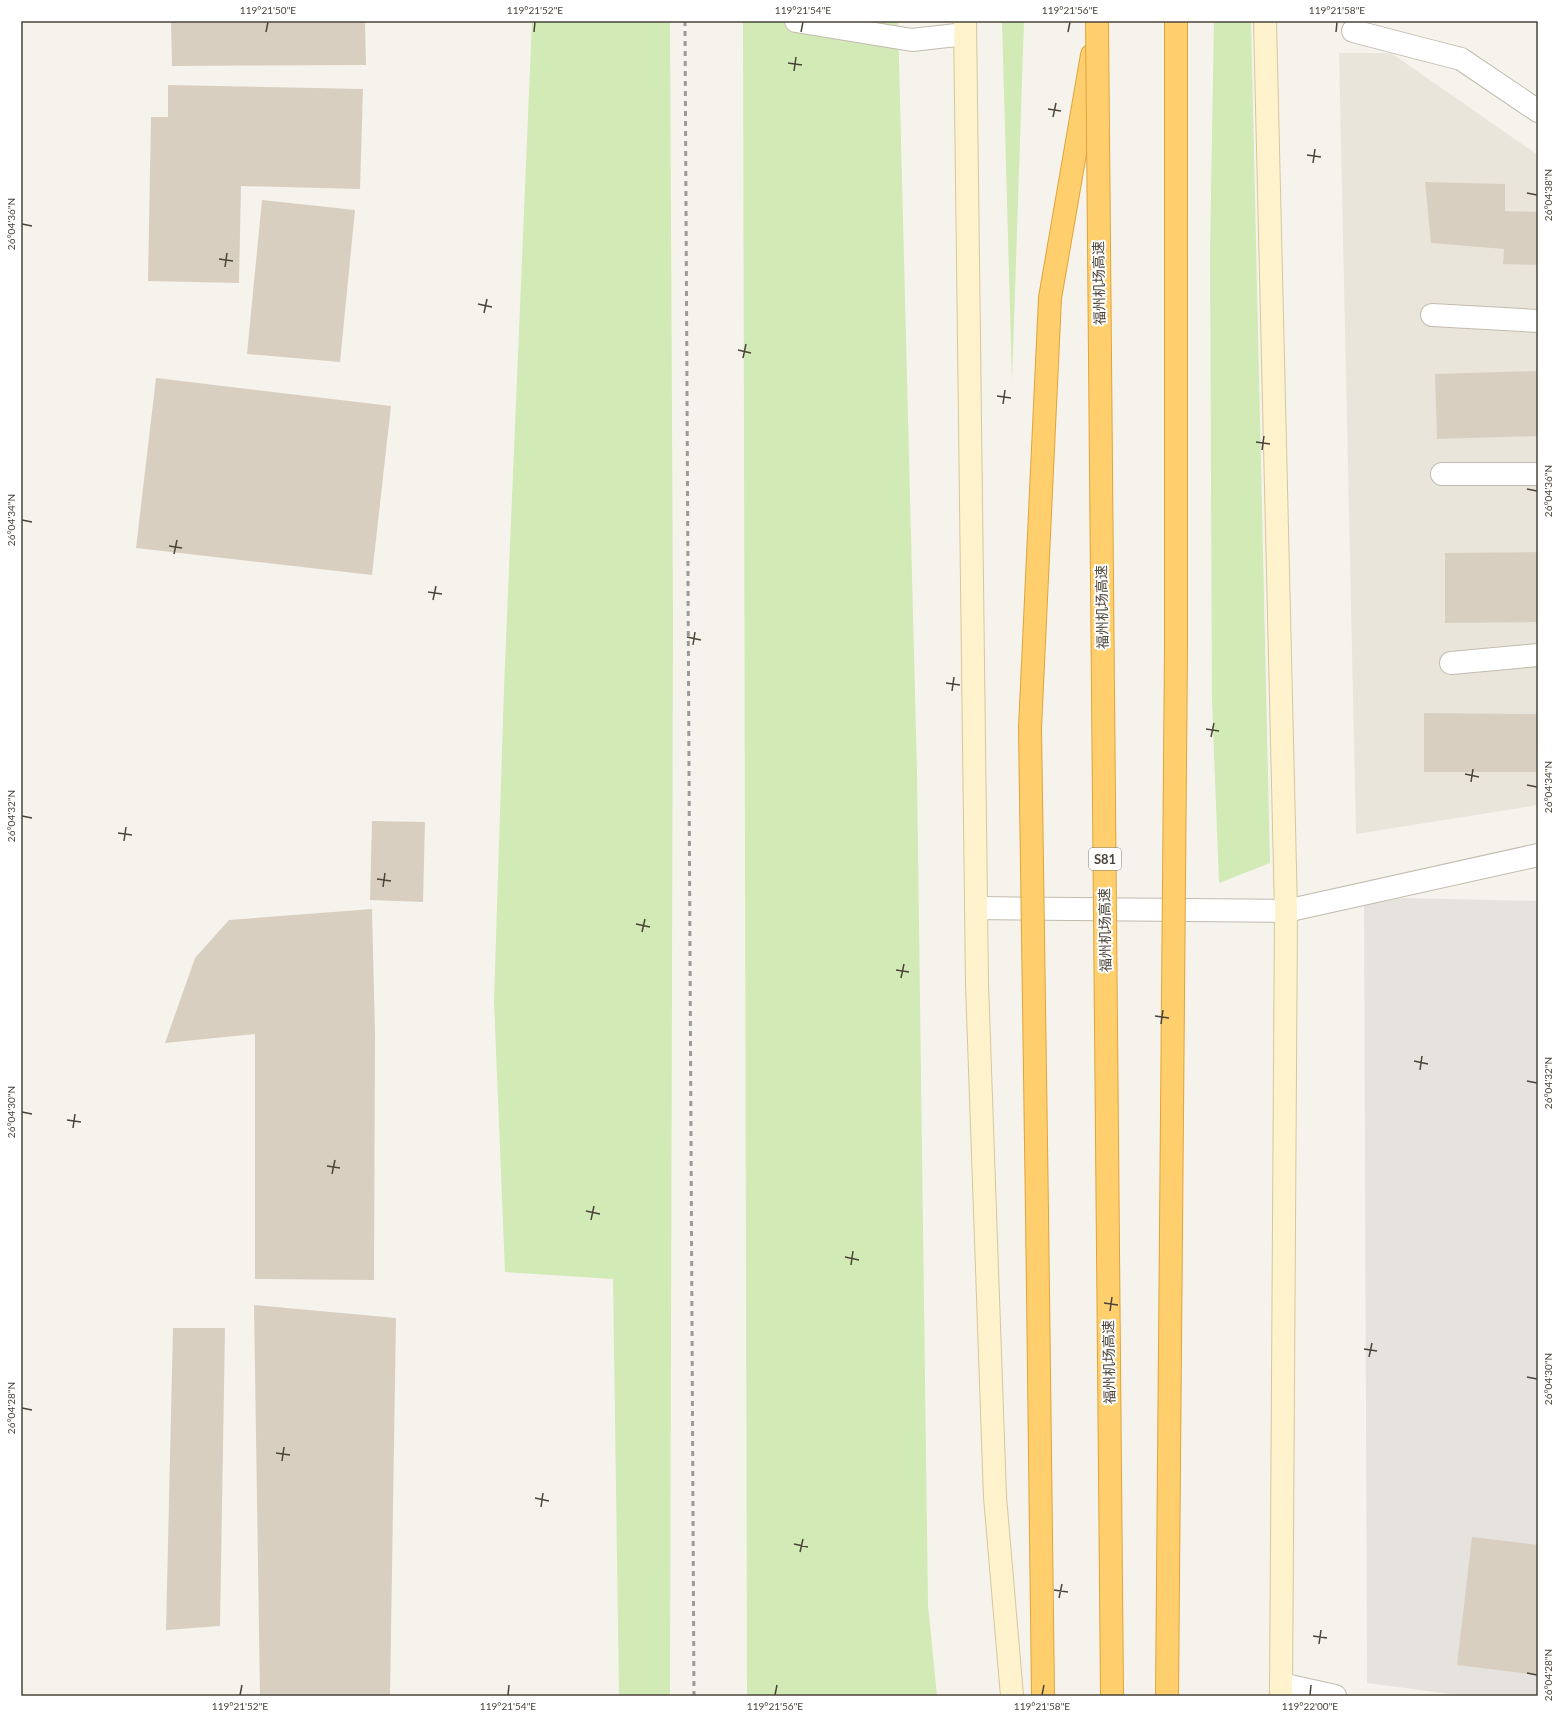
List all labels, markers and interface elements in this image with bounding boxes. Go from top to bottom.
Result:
text: 119°21'50"E [240,4,296,16]
text: 119°21'52"E [507,4,563,16]
text: 119°21'54"E [775,4,831,16]
text: 119°21'56"E [1042,4,1098,16]
text: 119°21'58"E [1309,4,1365,16]
text: 26°04'38"N [1542,169,1554,221]
text: 26°04'36"N [5,198,17,250]
street label: 福州机场高速 [1089,241,1108,325]
text: 26°04'36"N [1542,465,1554,517]
text: 26°04'34"N [5,494,17,546]
street label: 福州机场高速 [1092,565,1111,649]
text: 26°04'34"N [1542,761,1554,813]
text: 26°04'32"N [5,790,17,842]
road number: S81 [1089,848,1121,870]
street label: 福州机场高速 [1095,888,1114,972]
text: 26°04'32"N [1542,1057,1554,1109]
text: 26°04'30"N [5,1086,17,1138]
street label: 福州机场高速 [1099,1320,1118,1404]
text: 26°04'30"N [1542,1353,1554,1405]
text: 26°04'28"N [5,1382,17,1434]
text: 26°04'28"N [1542,1649,1554,1701]
text: 119°21'52"E [212,1700,268,1712]
text: 119°21'54"E [480,1700,536,1712]
text: 119°21'56"E [747,1700,803,1712]
text: 119°21'58"E [1014,1700,1070,1712]
text: 119°22'00"E [1282,1700,1338,1712]

